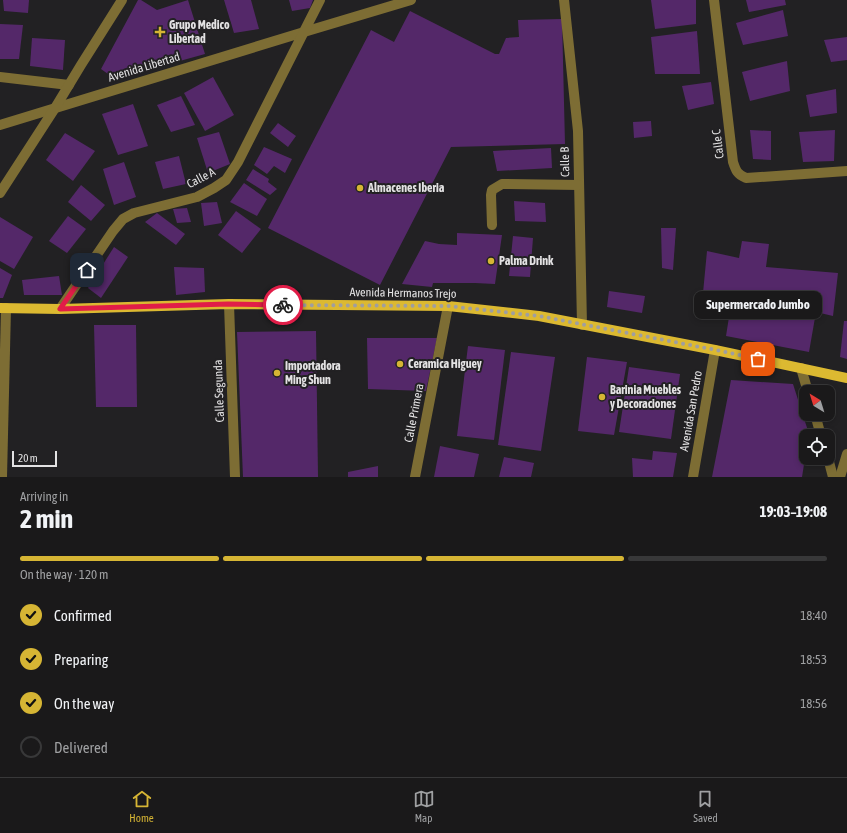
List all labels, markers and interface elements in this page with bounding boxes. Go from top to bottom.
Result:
place label: Grupo Medico Libertad [169,18,230,46]
marker: Grupo Medico Libertad [154,26,166,38]
street label: Avenida Libertad [106,49,182,85]
street label: Calle C [709,128,727,160]
street label: Calle B [558,147,572,177]
street label: Calle A [184,165,218,191]
place label: Almacenes Iberia [367,181,445,195]
marker: Almacenes Iberia [355,183,365,193]
pin [70,253,104,287]
place label: Palma Drink [499,254,554,268]
marker: Palma Drink [486,256,496,266]
icon: home [76,259,98,281]
courier [263,285,303,325]
street label: Avenida Hermanos Trejo [349,285,457,301]
callout: Supermercado Jumbo [694,291,822,319]
icon: bike [272,294,294,316]
text: Supermercado Jumbo [706,297,810,312]
pin [741,342,775,376]
icon: bag [747,348,769,370]
place label: Ceramica Higuey [408,357,482,371]
street label: Calle Segunda [211,359,227,423]
place label: Importadora Ming Shun [285,359,341,387]
marker: Ceramica Higuey [395,359,405,369]
marker: Importadora Ming Shun [272,368,282,378]
street label: Avenida San Pedro [677,369,705,452]
street label: Calle Primera [401,382,427,444]
place label: Barinia Muebles y Decoraciones [610,383,682,411]
north arrow [799,385,835,421]
map controls [799,385,835,465]
marker: Barinia Muebles y Decoraciones [597,392,607,402]
button: locate [799,429,835,465]
scale bar [12,449,57,468]
text: 20 m [18,452,38,464]
text: Arriving in [20,489,68,504]
text: 19:03–19:08 [759,503,827,520]
text: 2 min [20,504,73,534]
text: On the way · 120 m [20,567,108,582]
icon: check [20,604,42,626]
text: Confirmed [54,607,112,624]
text: 18:40 [800,608,827,623]
icon: check [20,648,42,670]
text: Preparing [54,651,108,668]
text: 18:53 [800,652,827,667]
icon: check [20,692,42,714]
text: On the way [54,695,115,712]
text: 18:56 [800,696,827,711]
text: Delivered [54,739,108,756]
tab: Home [129,788,154,824]
tab: Map [413,788,435,824]
tab: Saved [693,788,718,824]

